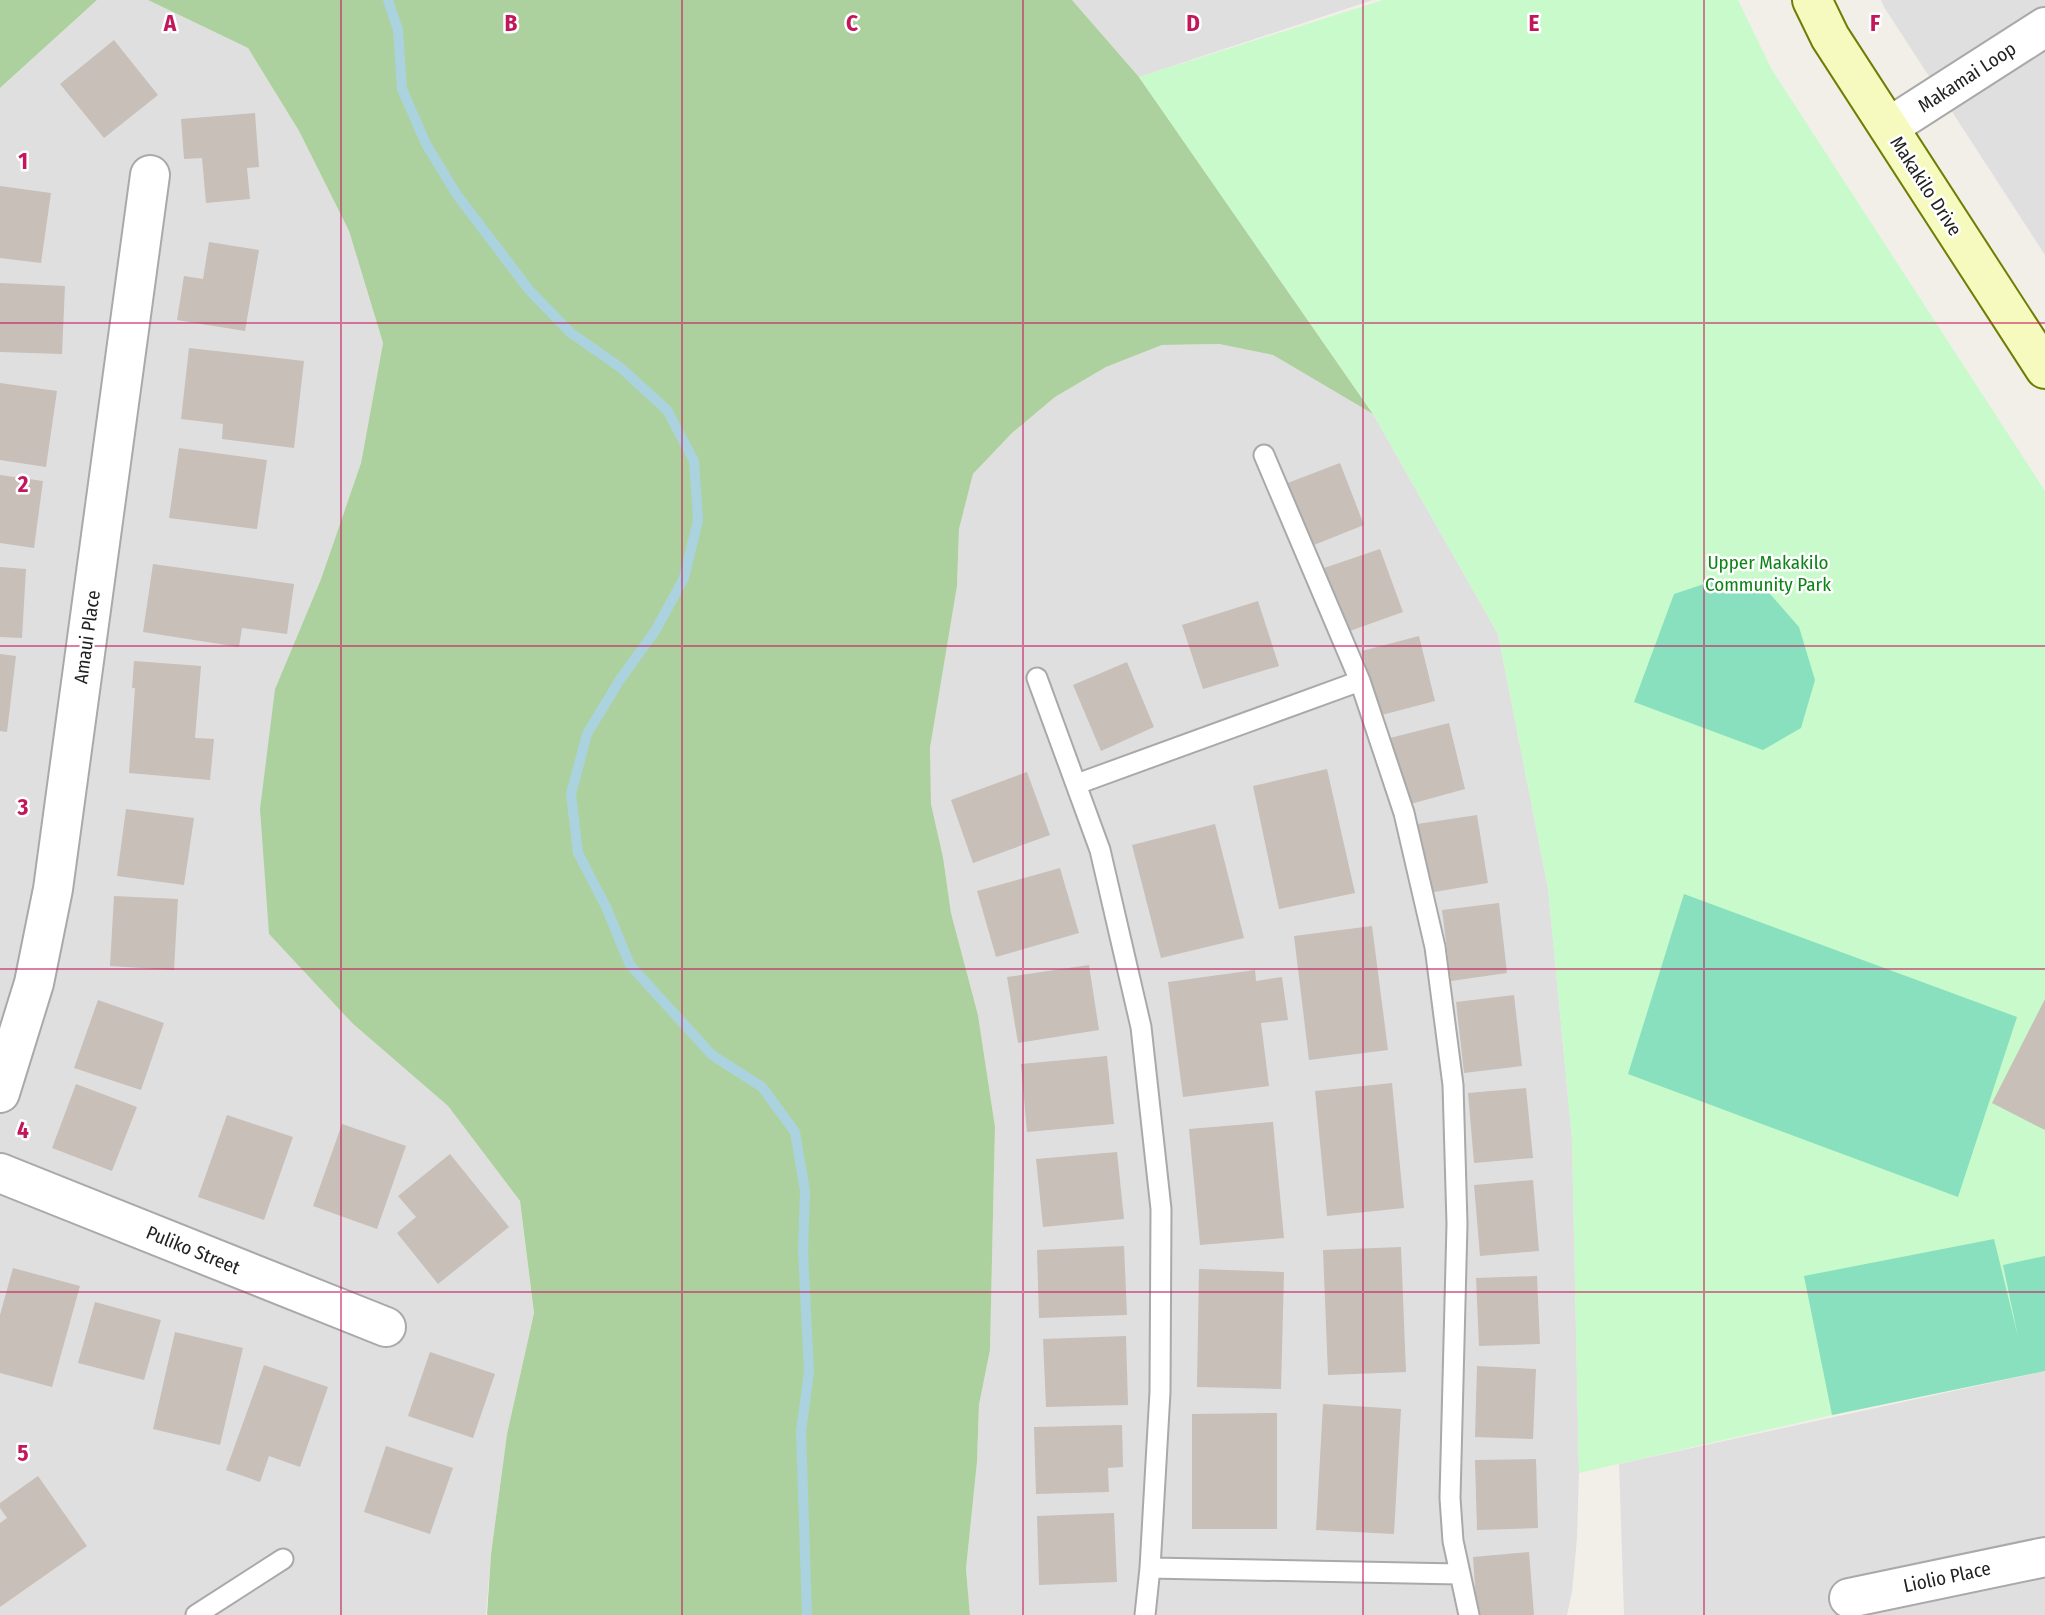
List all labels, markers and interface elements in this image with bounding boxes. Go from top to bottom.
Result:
text: A [163,9,177,37]
text: B [505,9,518,37]
text: C [846,9,858,37]
text: D [1186,9,1200,37]
text: E [1529,9,1540,37]
text: F [1870,9,1880,37]
street label: Makamai Loop [1914,37,2020,117]
street label: Makakilo Drive [1885,132,1967,240]
text: 1 [18,147,28,175]
text: 2 [17,470,29,498]
park label: Upper Makakilo Community Park [1705,551,1831,596]
street label: Amaui Place [69,589,105,685]
text: 3 [17,793,29,821]
text: 4 [17,1116,29,1144]
street label: Puliko Street [143,1221,244,1280]
text: 5 [17,1439,29,1467]
street label: Liolio Place [1901,1557,1993,1597]

